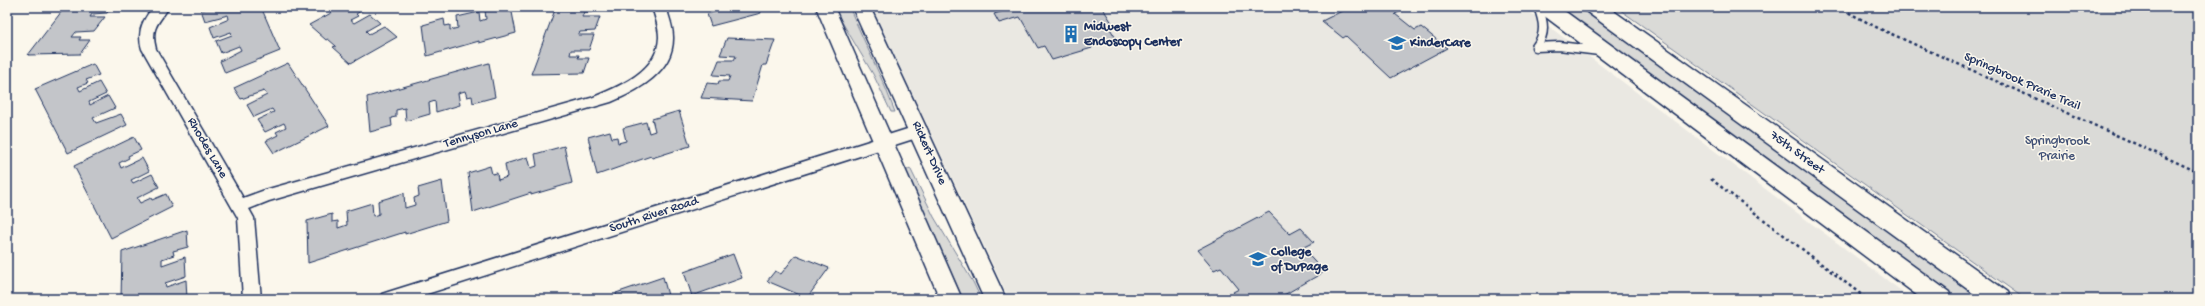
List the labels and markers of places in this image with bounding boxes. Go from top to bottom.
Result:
place label: Midwest Endoscopy Center [1084,20,1182,51]
building icon: Midwest Endoscopy Center [1061,24,1081,44]
school or university icon: KinderCare [1387,33,1407,53]
place label: KinderCare [1409,36,1472,51]
place label: College of DuPage [1270,245,1329,275]
school or university icon: College of DuPage [1248,249,1268,269]

